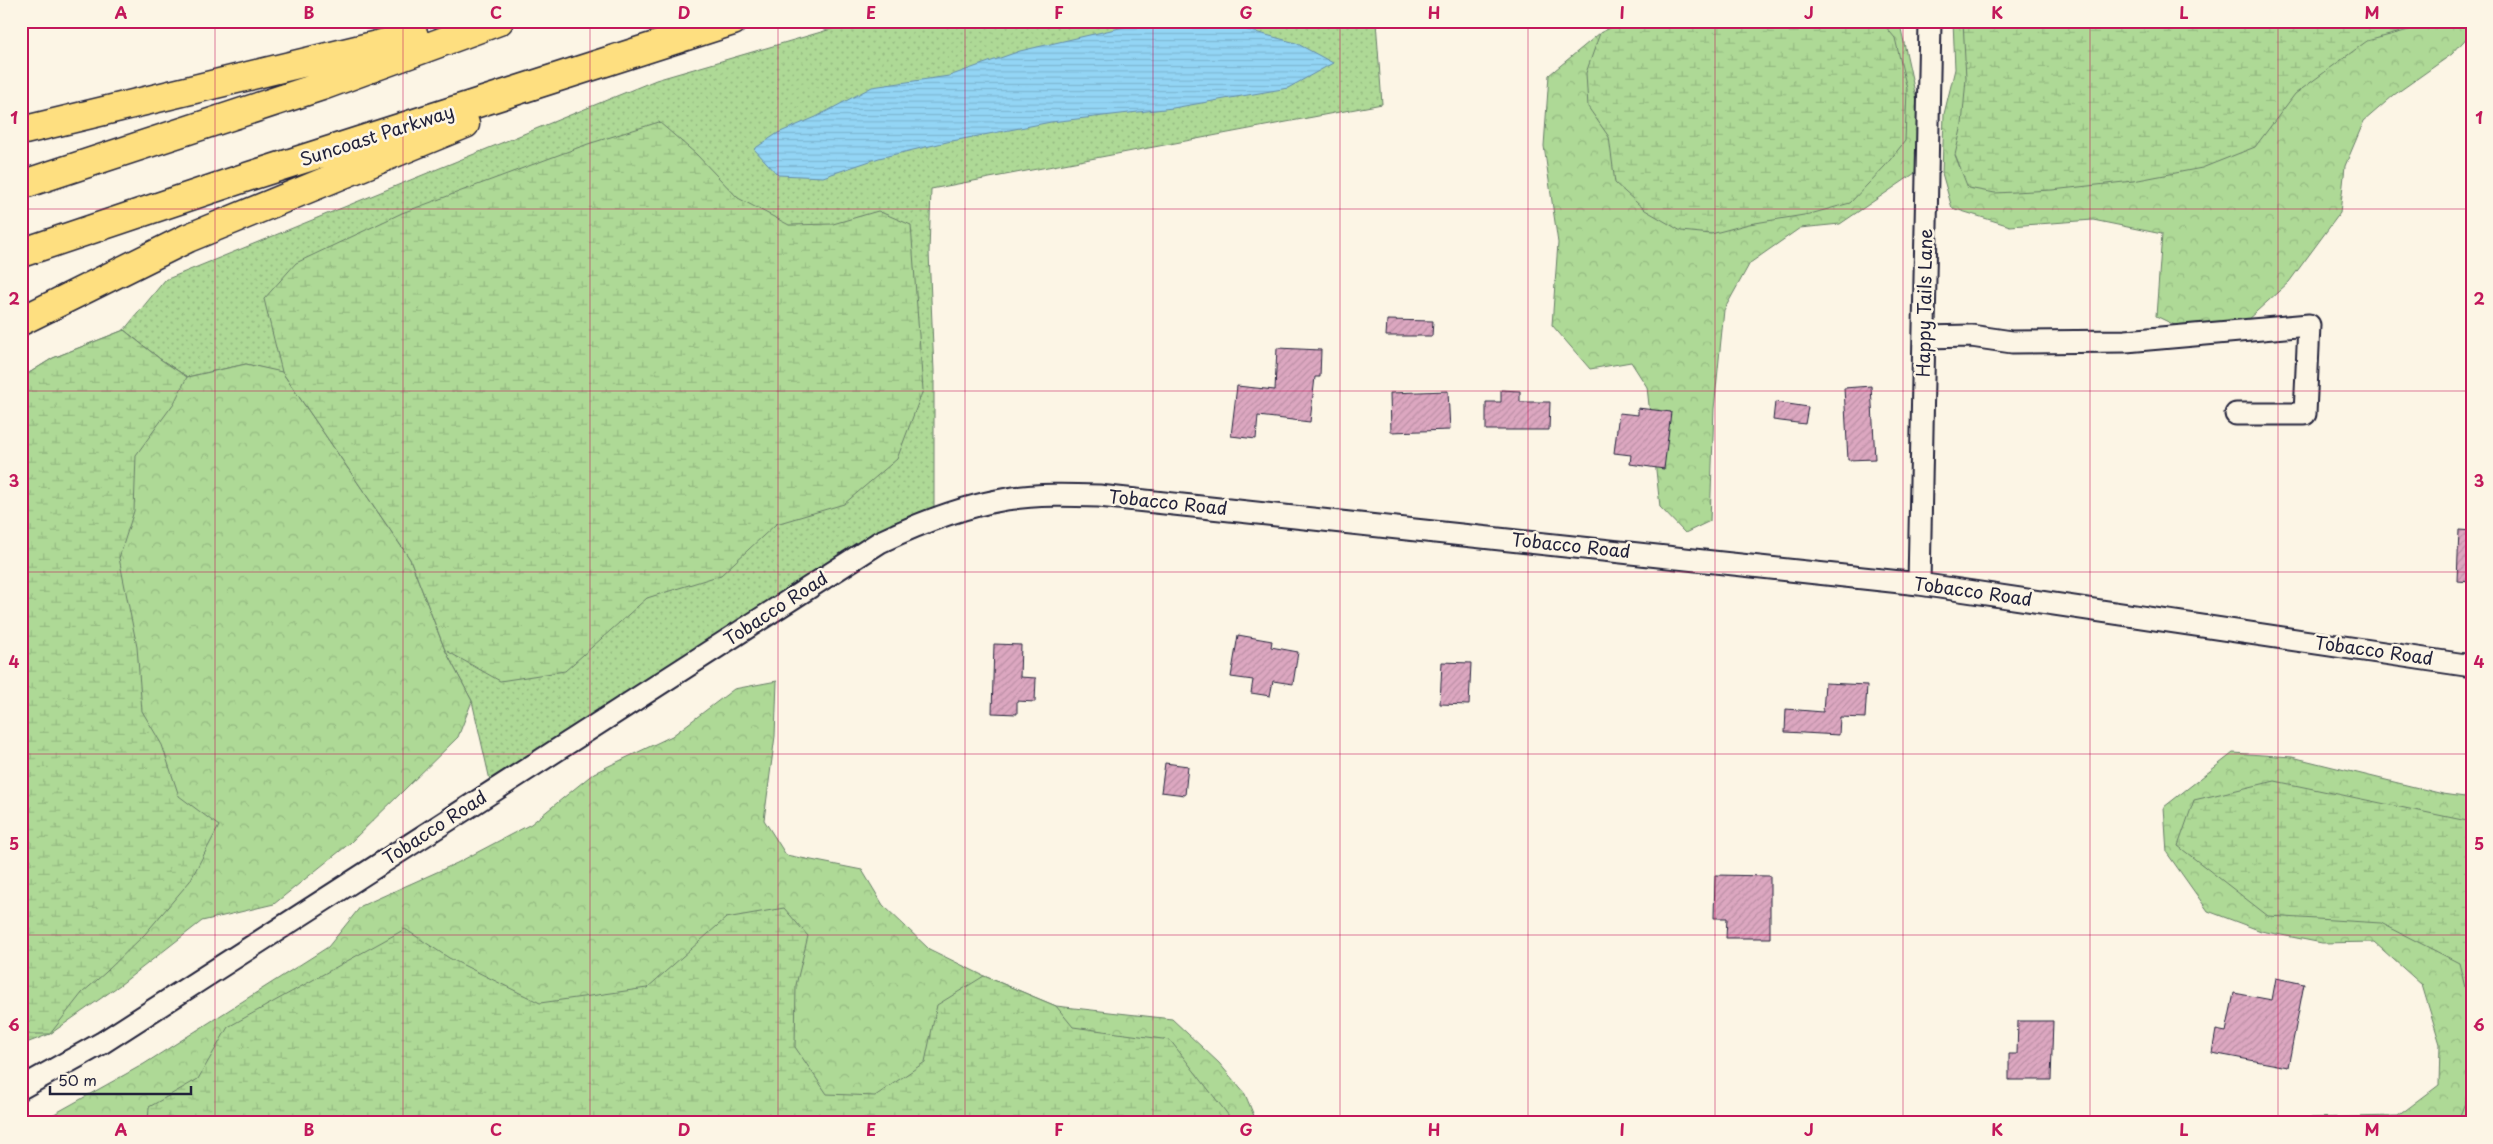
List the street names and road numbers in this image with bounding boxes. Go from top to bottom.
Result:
street label: Suncoast Parkway [296,97,457,172]
street label: Happy Tails Lane [1909,228,1938,378]
street label: Tobacco Road [1107,482,1229,521]
street label: Tobacco Road [1510,525,1632,564]
street label: Tobacco Road [718,564,833,652]
street label: Tobacco Road [1912,569,2034,612]
street label: Tobacco Road [2313,628,2435,671]
street label: Tobacco Road [377,783,492,871]

